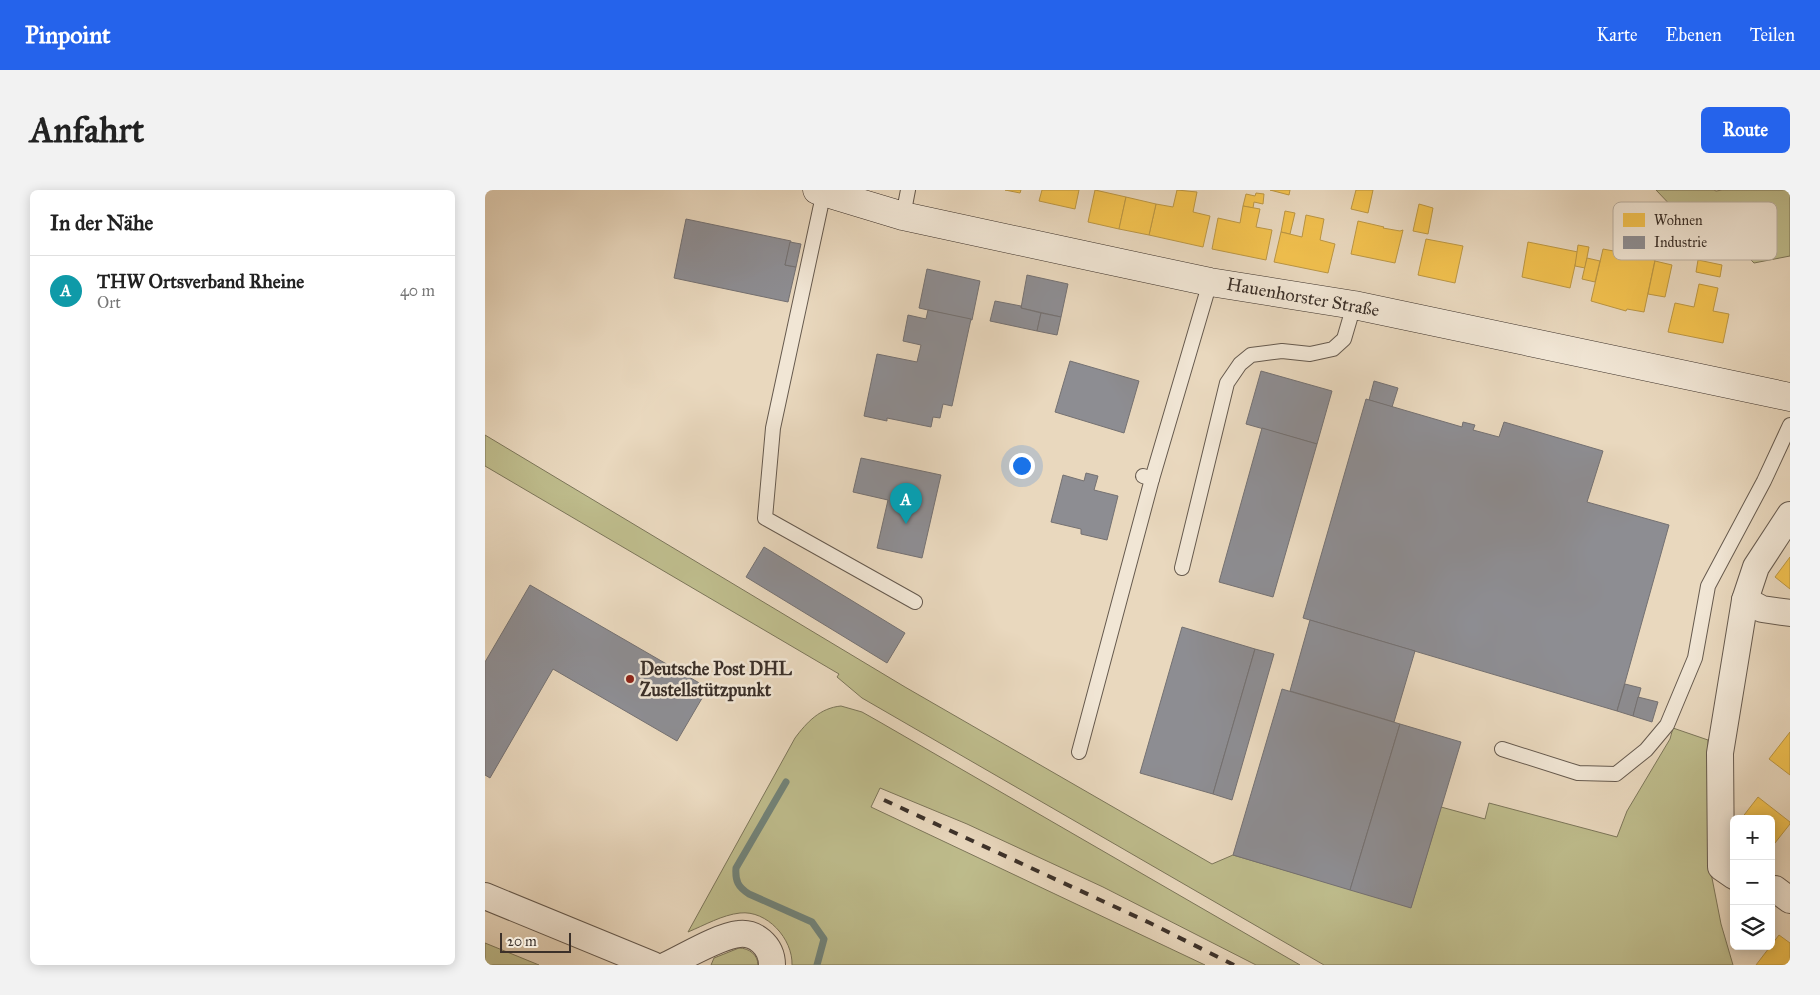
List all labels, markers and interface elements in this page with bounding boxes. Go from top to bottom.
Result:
text: Pinpoint [25,20,111,50]
text: Karte [1597,24,1638,46]
text: Ebenen [1666,24,1722,46]
text: Teilen [1750,24,1795,46]
button: Route [1701,107,1790,153]
text: Anfahrt [30,109,144,152]
legend [1613,202,1777,260]
text: In der Nähe [50,210,153,236]
text: Wohnen [1654,212,1703,229]
text: Industrie [1654,234,1707,251]
text: THW Ortsverband Rheine [97,270,304,293]
street label: Hauenhorster Straße [1225,273,1381,321]
text: A [61,281,71,300]
text: 40 m [400,281,435,300]
text: Ort [97,293,121,312]
your location [1009,453,1035,479]
pin: A [890,483,922,524]
place label: Deutsche Post DHL Zustellstützpunkt [640,658,793,702]
marker: Deutsche Post DHL Zustellstützpunkt [624,673,636,685]
map controls [1730,815,1775,950]
button: + [1730,815,1775,860]
button: − [1730,860,1775,905]
button: layers [1730,905,1775,950]
scale bar [500,930,571,953]
text: 20 m [507,933,537,950]

